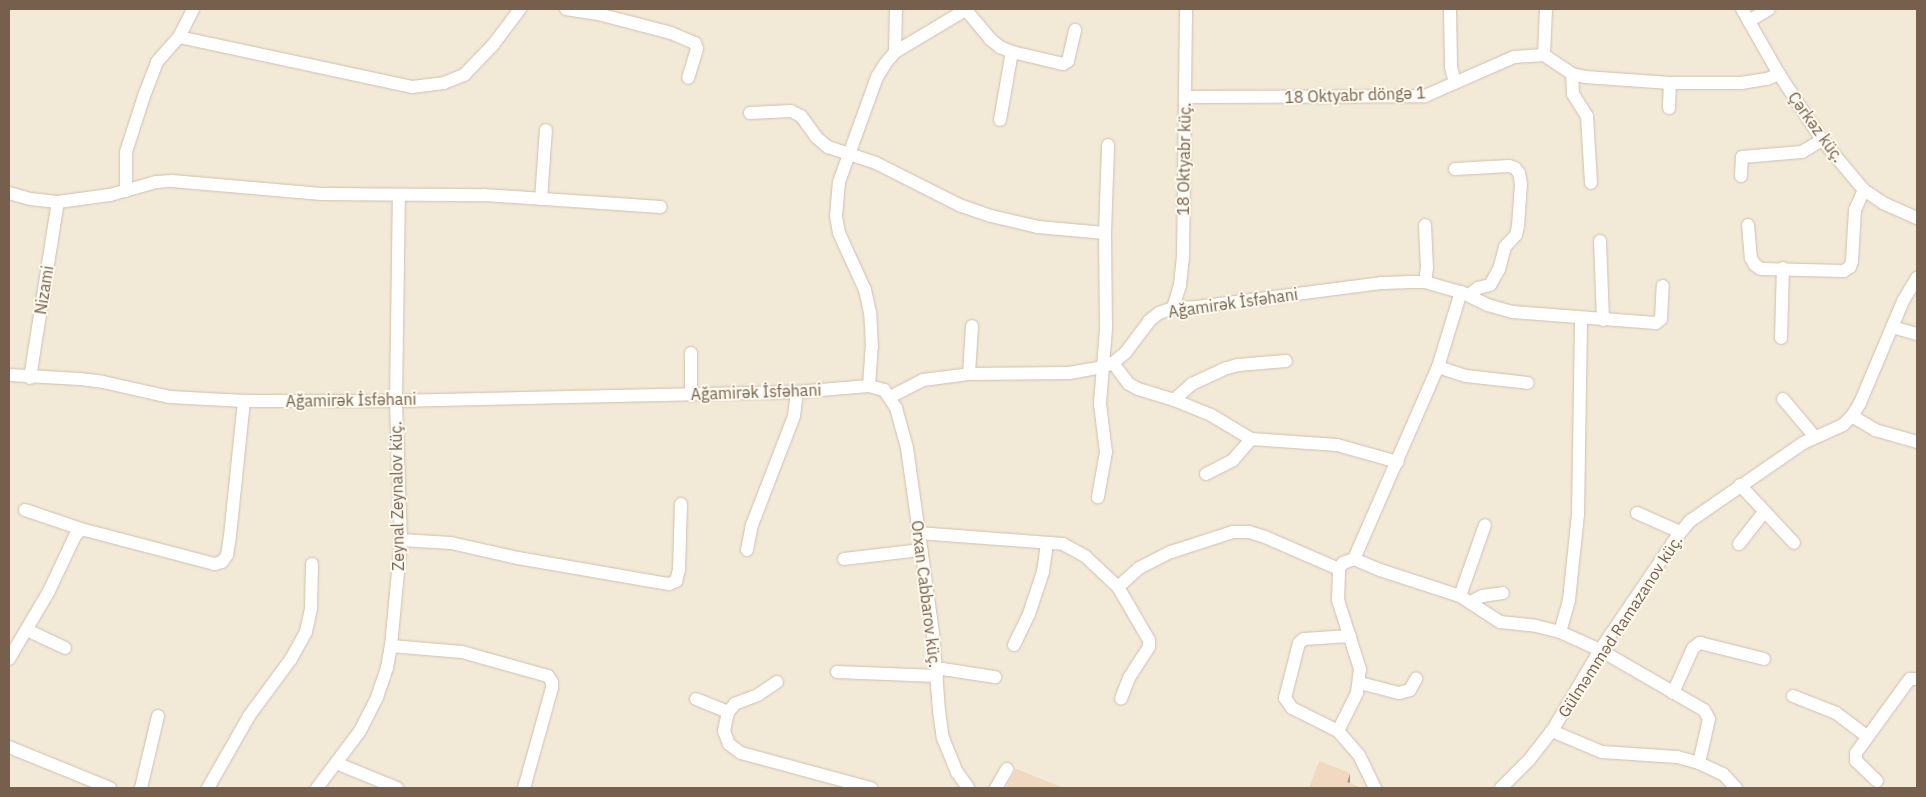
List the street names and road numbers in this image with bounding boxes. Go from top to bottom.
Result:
street label: 18 Oktyabr döngə 1 [1284,83,1426,107]
street label: Çərkəz küç. [1784,88,1848,166]
street label: 18 Oktyabr küç. [1173,102,1195,216]
street label: Nizami [31,264,57,316]
street label: Ağamirək İsfəhani [1167,284,1299,322]
street label: Ağamirək İsfəhani [690,380,822,404]
street label: Ağamirək İsfəhani [285,389,417,411]
street label: Zeynal Zeynalov küç. [386,421,408,571]
street label: Orxan Cabbarov küç. [907,519,945,669]
street label: Gülməmməd Ramazanov küç. [1554,531,1686,721]

